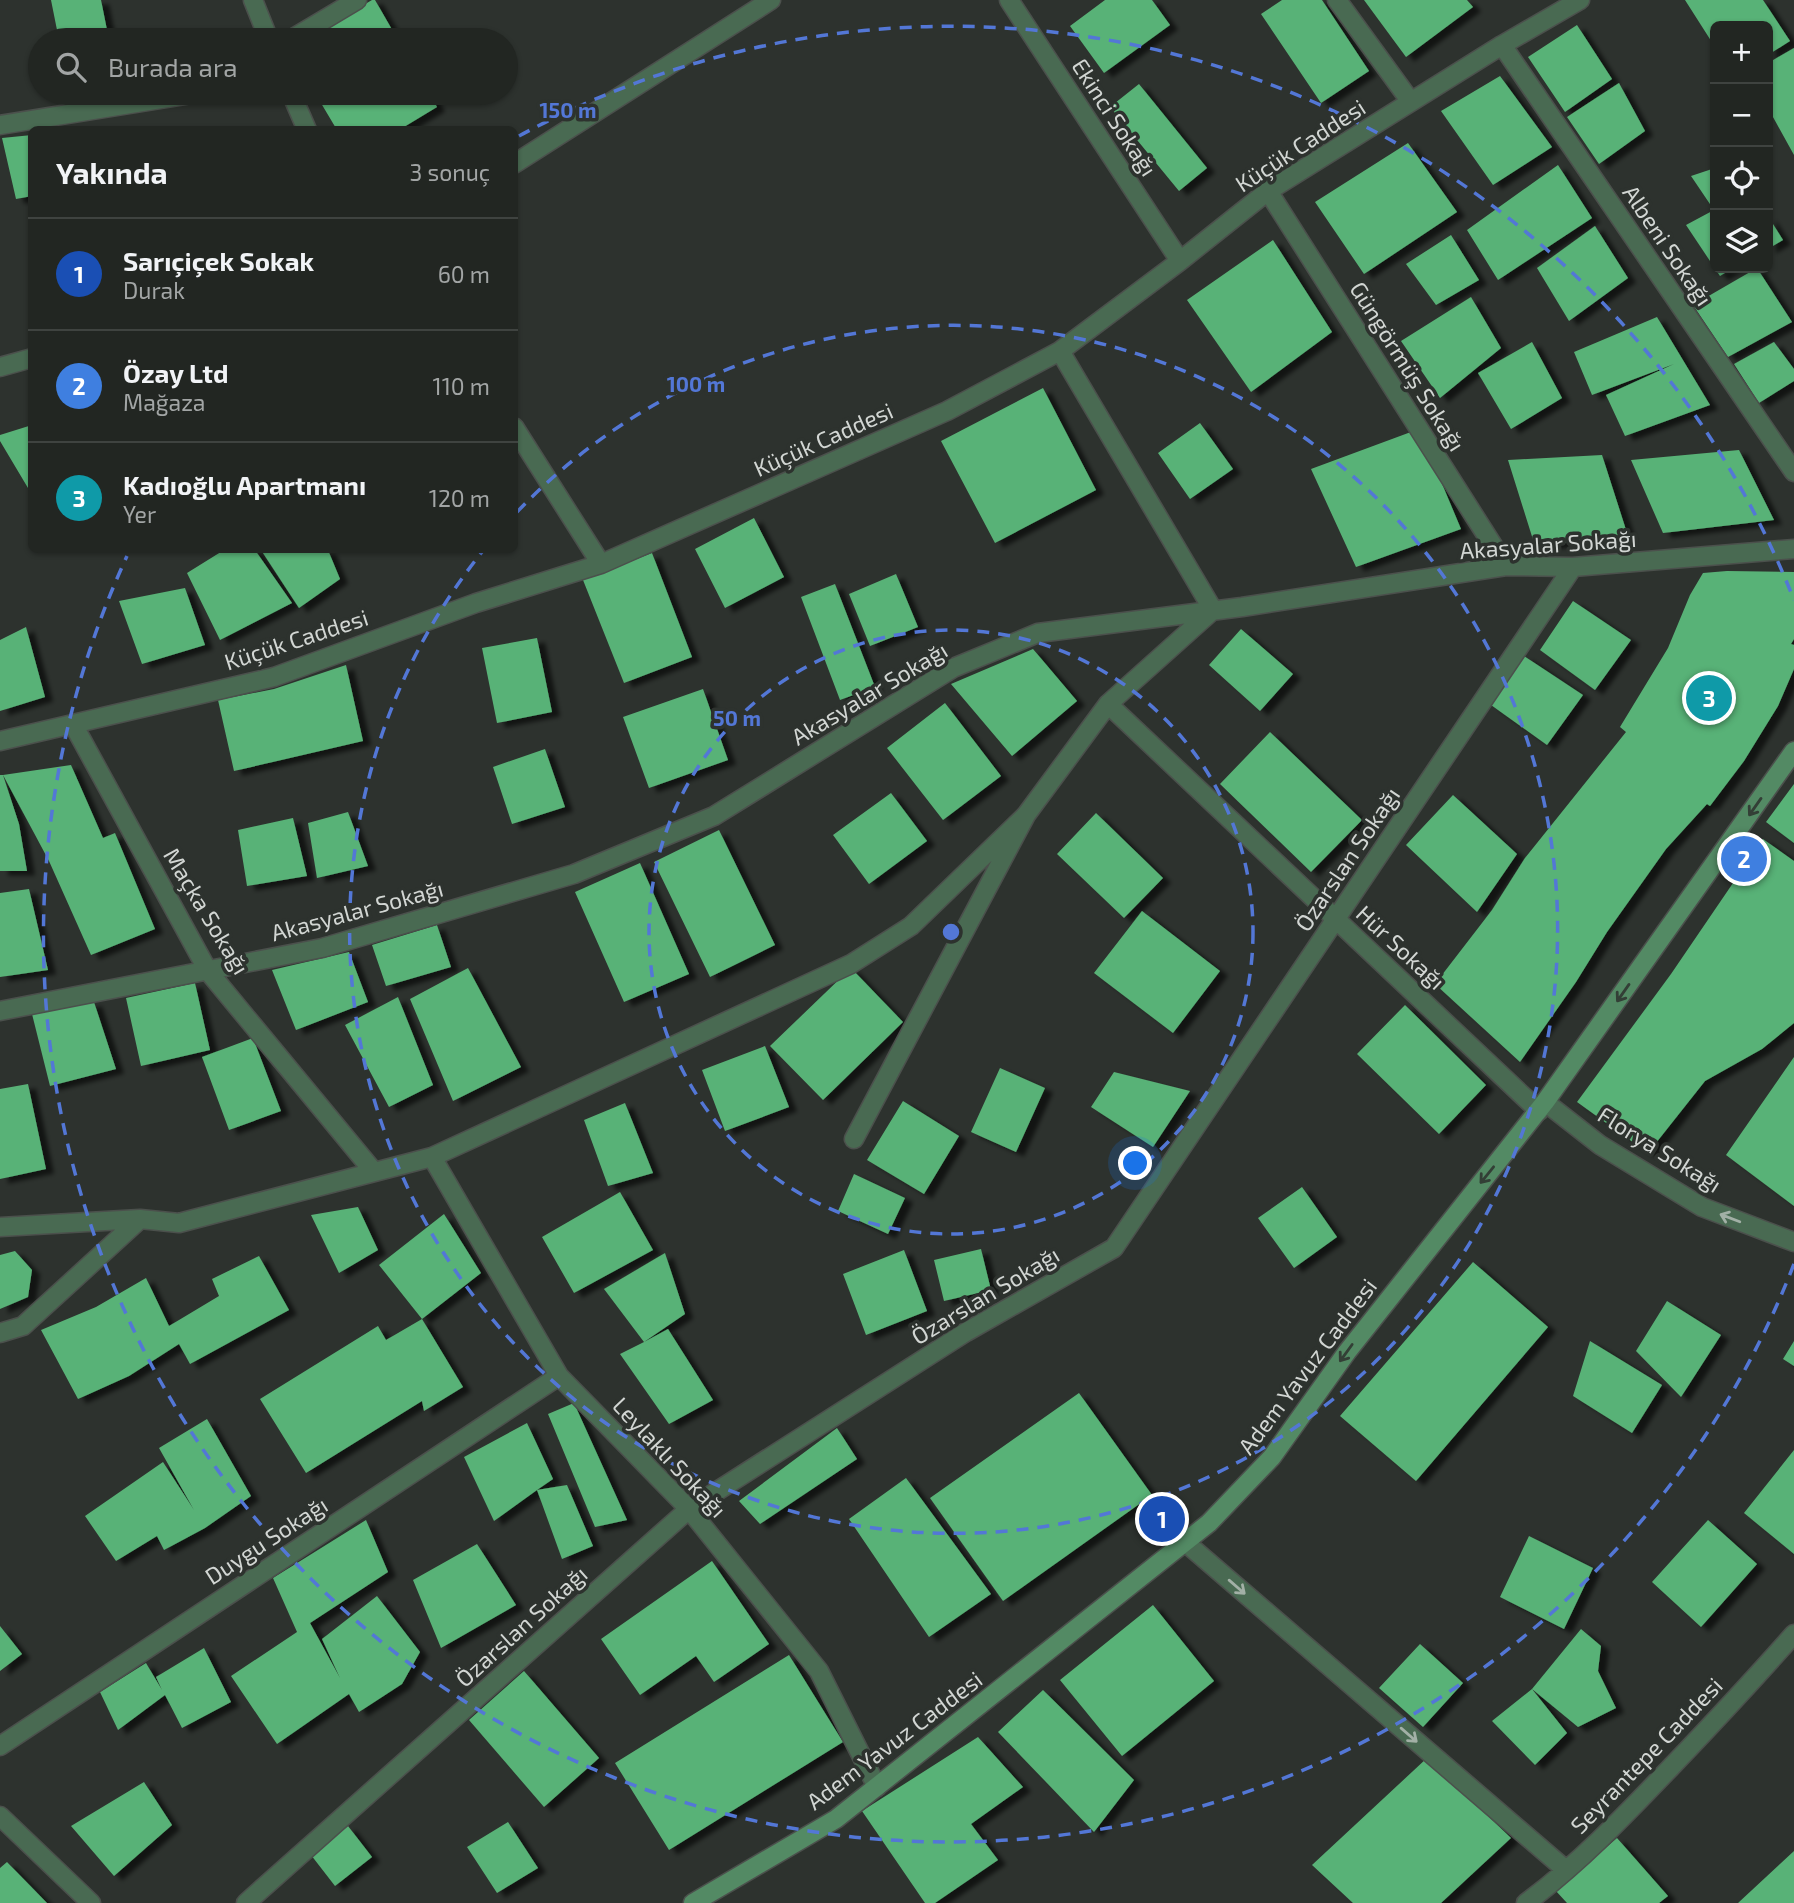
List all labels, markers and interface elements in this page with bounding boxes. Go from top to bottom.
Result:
map controls [1710,21,1773,273]
button: + [1710,21,1773,84]
search box [28,28,518,105]
icon: search [52,48,90,86]
text: Burada ara [108,51,238,82]
street label: Ekinci Sokağı [1067,53,1163,181]
button: − [1710,84,1773,147]
street label: Küçük Caddesi [1230,93,1371,198]
text: 150 m [540,97,596,122]
button: locate [1710,147,1773,210]
text: Yakında [56,154,168,190]
text: 3 sonuç [410,158,490,186]
street label: Albeni Sokağı [1617,179,1719,311]
button: layers [1710,210,1773,273]
text: Sarıçiçek Sokak [123,245,314,276]
text: 1 [74,260,84,288]
text: 60 m [438,260,490,288]
text: Durak [123,276,185,304]
street label: Güngörmüş Sokağı [1344,276,1472,457]
text: Özay Ltd [123,357,228,388]
text: 100 m [667,371,725,396]
text: 2 [72,372,86,400]
text: 110 m [433,372,490,400]
text: Mağaza [123,388,206,416]
street label: Küçük Caddesi [749,396,897,483]
text: Kadıoğlu Apartmanı [123,469,366,500]
text: 3 [72,484,86,512]
text: 120 m [429,484,490,512]
text: Yer [123,500,156,528]
street label: Akasyalar Sokağı [1459,524,1637,564]
street label: Küçük Caddesi [221,603,372,676]
street label: Akasyalar Sokağı [786,635,952,751]
pin: 3 [1686,672,1732,724]
text: 50 m [713,705,761,730]
street label: Özarslan Sokağı [1289,782,1405,936]
one-way arrow [1747,797,1762,816]
pin: 2 [1721,833,1767,885]
street label: Maçka Sokağı [157,843,256,980]
street label: Akasyalar Sokağı [268,874,446,946]
street label: Hür Sokağı [1351,899,1451,995]
centre of rings [939,920,963,944]
one-way arrow [1616,983,1630,1002]
street label: Florya Sokağı [1593,1100,1727,1198]
your location [1118,1146,1152,1180]
one-way arrow [1479,1165,1495,1183]
one-way arrow [1720,1211,1742,1223]
street label: Özarslan Sokağı [906,1240,1064,1350]
street label: Adem Yavuz Caddesi [1232,1273,1382,1459]
one-way arrow [1339,1343,1353,1362]
street label: Leylaklı Sokağı [607,1391,733,1523]
street label: Duygu Sokağı [200,1490,332,1590]
pin: 1 [1139,1493,1185,1545]
street label: Özarslan Sokağı [449,1560,593,1692]
one-way arrow [1228,1579,1246,1595]
street label: Adem Yavuz Caddesi [801,1665,987,1815]
street label: Seyrantepe Caddesi [1564,1671,1728,1839]
one-way arrow [1400,1727,1418,1743]

